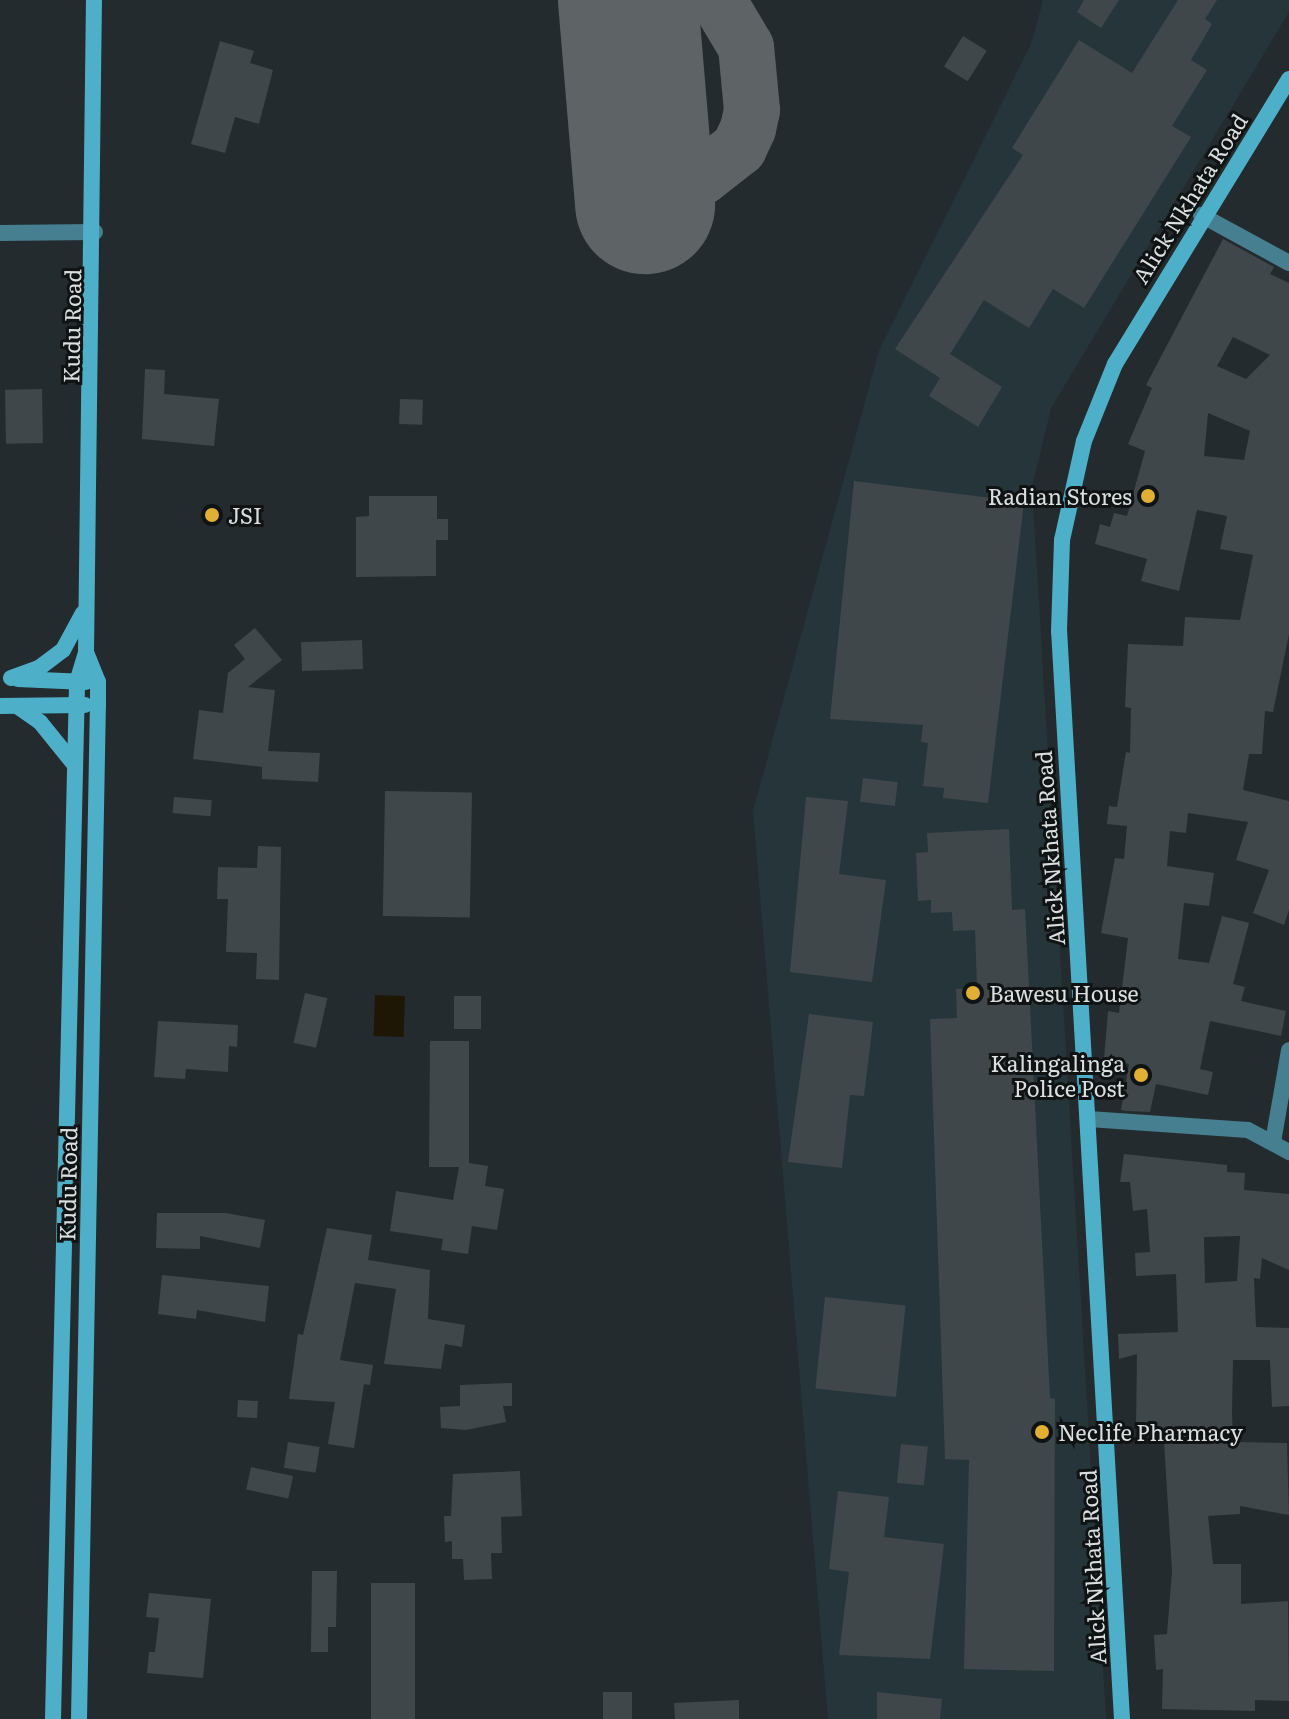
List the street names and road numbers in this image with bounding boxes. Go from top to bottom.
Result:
street label: Alick Nkhata Road [1126,108,1252,288]
street label: Kudu Road [57,269,85,383]
street label: Alick Nkhata Road [1029,750,1069,946]
street label: Kudu Road [53,1127,81,1241]
street label: Alick Nkhata Road [1074,1469,1110,1665]

